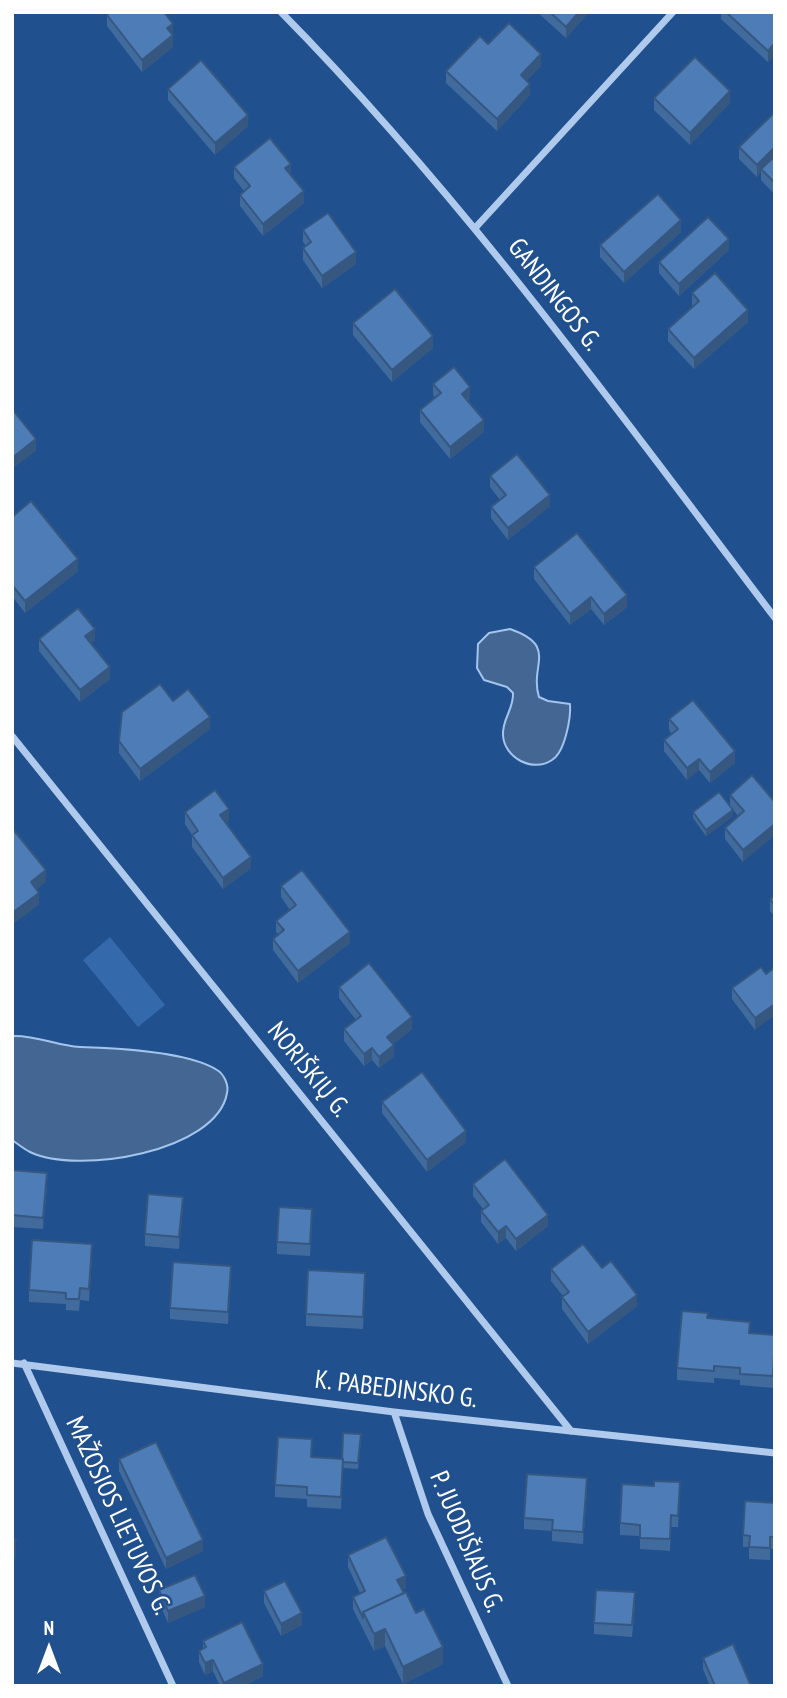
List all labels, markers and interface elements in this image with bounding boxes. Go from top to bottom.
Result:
street label: GANDINGOS G. [500,233,608,357]
street label: NORIŠKIŲ G. [260,1016,356,1124]
street label: K. PABEDINSKO G. [313,1365,479,1415]
street label: MAŽOSIOS LIETUVOS G. [58,1412,178,1620]
street label: P. JUODIŠIAUS G. [422,1467,510,1617]
north arrow [14,1614,84,1684]
text: N [44,1616,54,1640]

